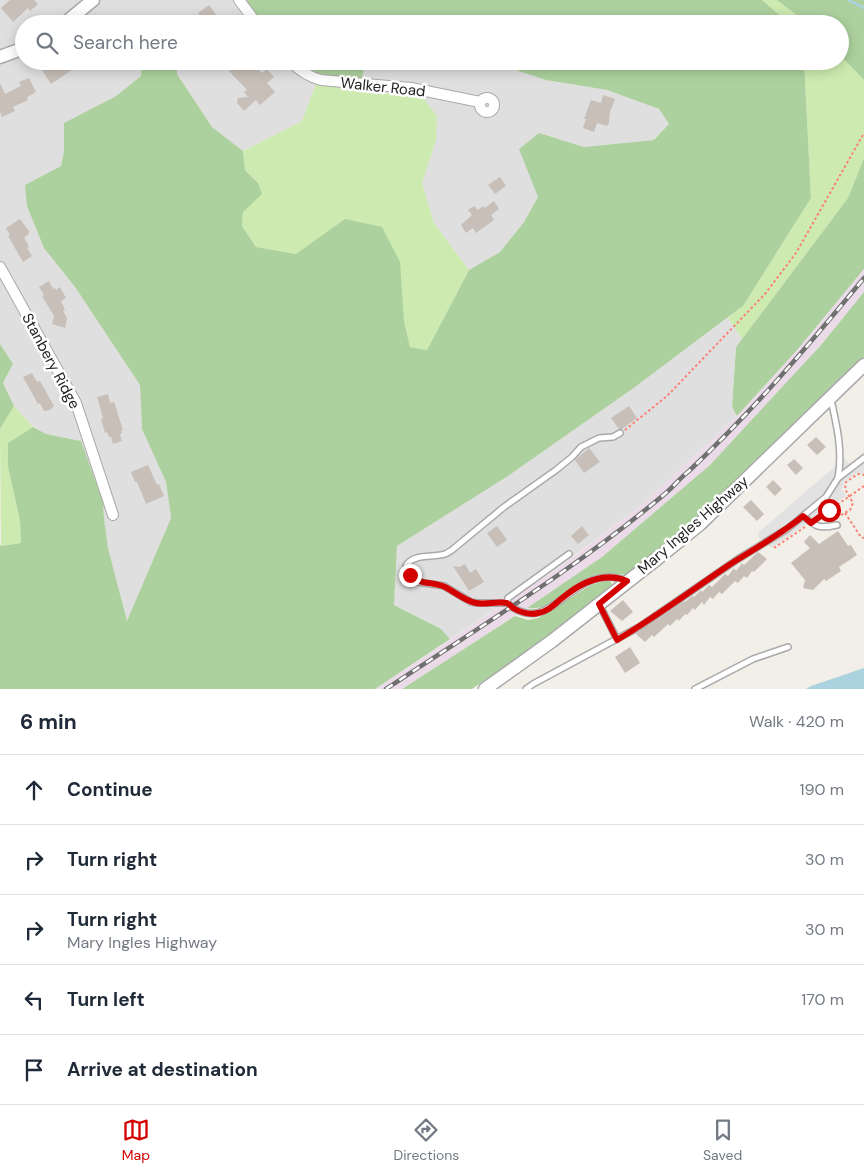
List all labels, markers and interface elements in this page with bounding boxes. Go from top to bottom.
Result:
search box [15,15,849,70]
icon: search [33,29,61,57]
text: Search here [73,30,178,55]
street label: Walker Road [340,73,426,101]
street label: Stanbery Ridge [17,310,85,412]
street label: Mary Ingles Highway [633,471,753,579]
route start [818,499,841,522]
route end [399,564,422,587]
text: 6 min [20,708,77,736]
text: Walk · 420 m [749,711,844,732]
icon: ahead [20,776,48,804]
text: Continue [67,777,153,802]
text: 190 m [800,779,844,800]
icon: right [20,846,48,874]
text: Turn right [67,847,157,872]
text: 30 m [805,849,844,870]
text: Turn right [67,907,157,932]
icon: right [20,916,48,944]
text: 30 m [805,919,844,940]
text: Mary Ingles Highway [67,932,217,953]
icon: left [20,986,48,1014]
text: Turn left [67,987,145,1012]
text: 170 m [801,989,844,1010]
icon: arrive [20,1056,48,1084]
text: Arrive at destination [67,1057,258,1082]
tab: Map [122,1116,150,1164]
tab: Directions [394,1116,459,1164]
tab: Saved [703,1116,742,1164]

